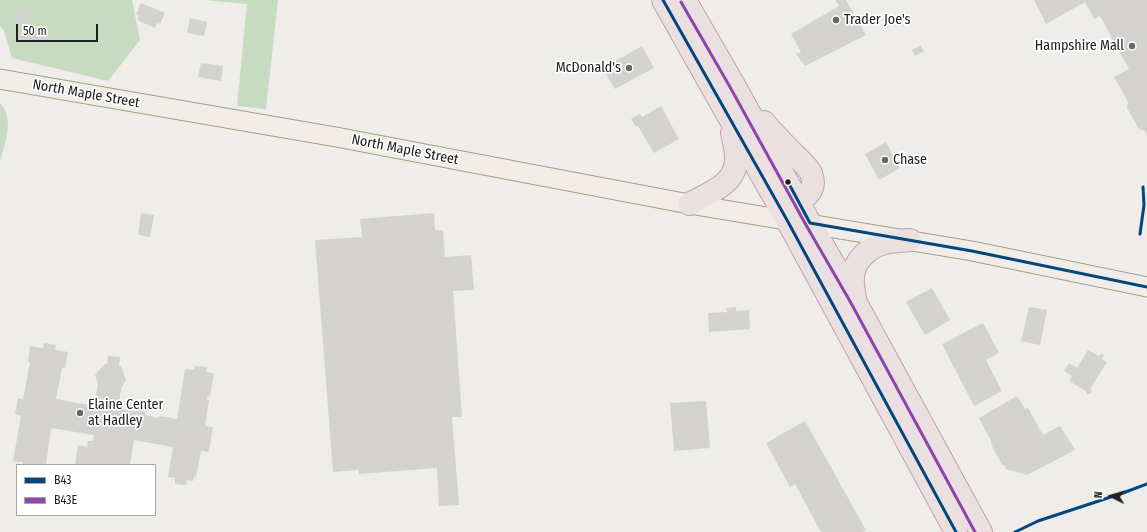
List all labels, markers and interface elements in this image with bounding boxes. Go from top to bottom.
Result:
place label: Trader Joe's [844,12,911,28]
marker: Trader Joe's [831,15,841,25]
scale bar [18,16,100,42]
text: 50 m [23,24,47,38]
place label: Hampshire Mall [1035,38,1124,54]
marker: Hampshire Mall [1127,41,1137,51]
place label: McDonald's [556,60,621,76]
marker: McDonald's [624,63,634,73]
street label: North Maple Street [31,76,141,112]
street label: North Maple Street [350,131,460,169]
place label: Chase [893,152,927,168]
marker: Chase [880,155,890,165]
unlabelled marker [783,177,793,187]
place label: Elaine Center at Hadley [88,397,163,430]
marker: Elaine Center at Hadley [75,408,85,418]
legend [16,464,156,516]
text: B43 [54,473,72,487]
north arrow [1091,476,1131,516]
text: N [1092,491,1105,499]
text: B43E [54,493,77,507]

